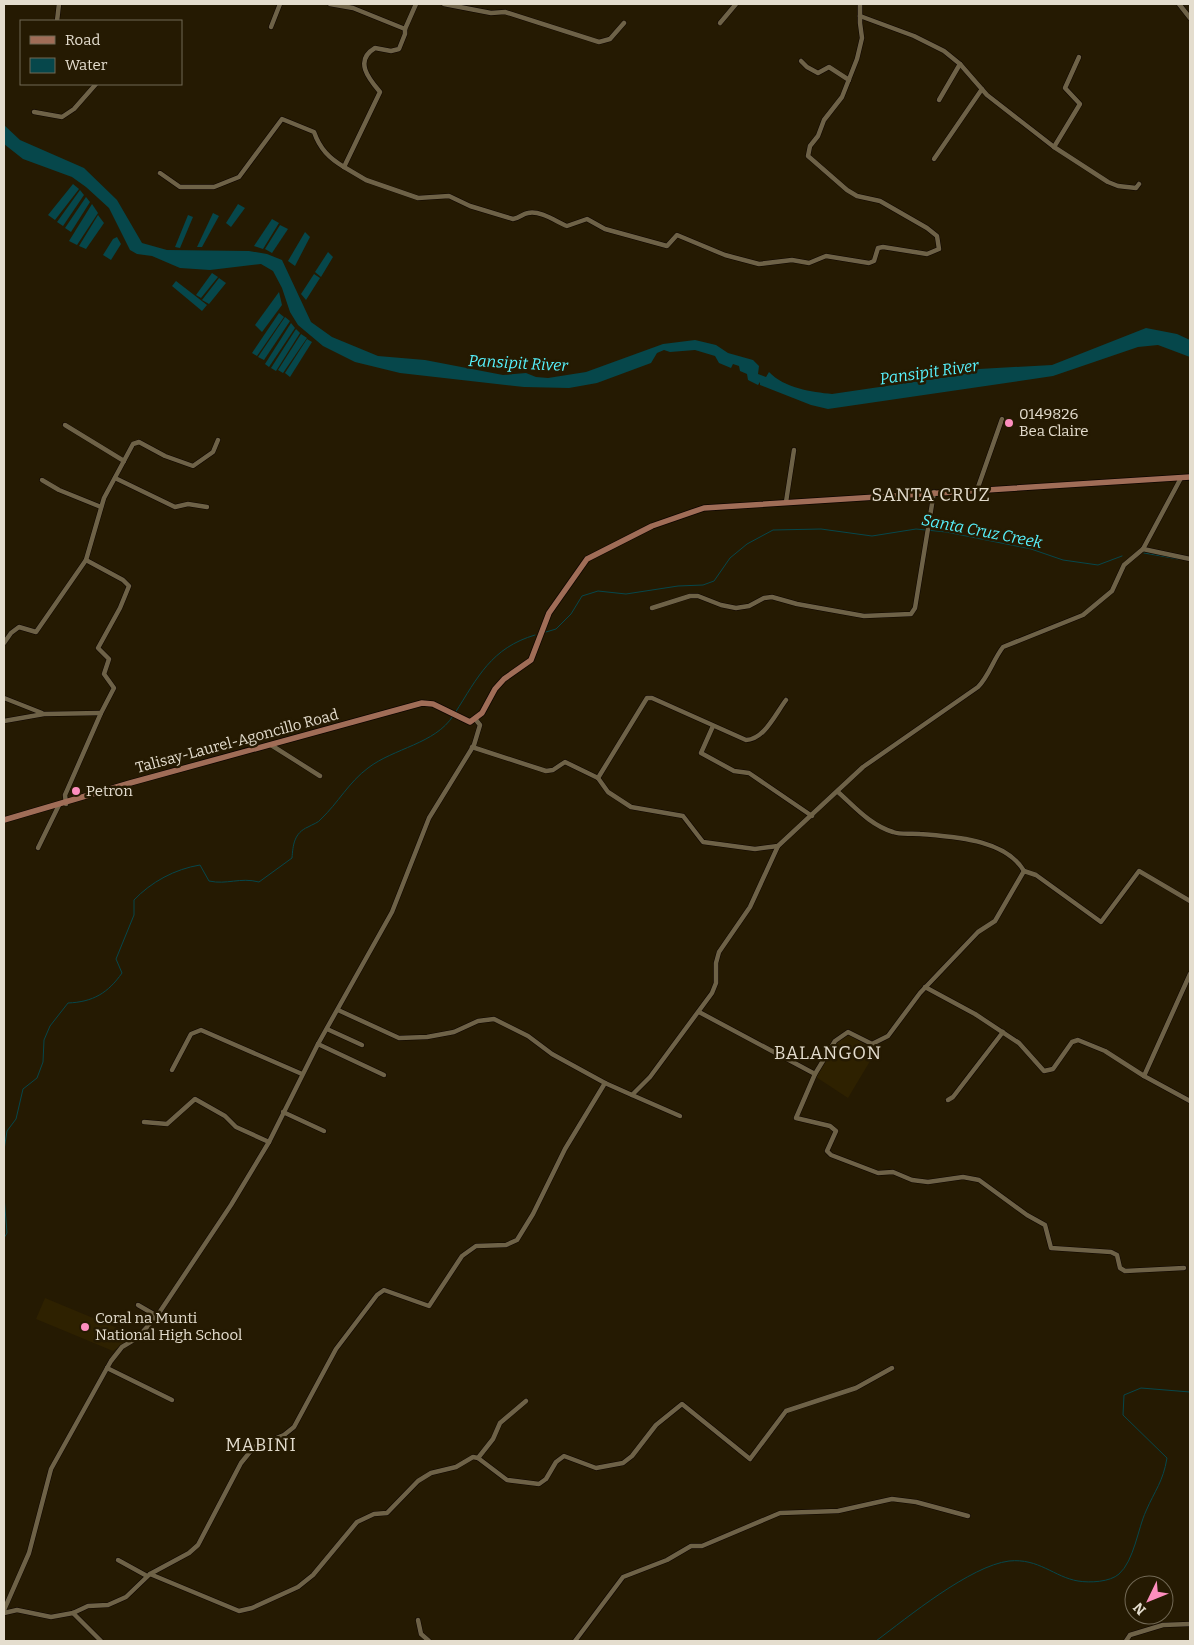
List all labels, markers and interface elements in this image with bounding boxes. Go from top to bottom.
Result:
legend [20,20,182,85]
text: Road [65,31,100,49]
text: Water [65,56,108,74]
water label: Pansipit River [468,351,570,375]
water label: Pansipit River [878,355,981,388]
place label: 0149826 Bea Claire [1019,405,1088,440]
marker: 0149826 Bea Claire [1003,417,1015,429]
district label: SANTA CRUZ [872,484,991,506]
water label: Santa Cruz Creek [920,510,1044,552]
street label: Talisay-Laurel-Agoncillo Road [134,705,341,777]
place label: Petron [86,782,133,800]
marker: Petron [70,785,82,797]
district label: BALANGON [774,1042,882,1064]
place label: Coral na Munti National High School [95,1309,242,1344]
marker: Coral na Munti National High School [79,1321,91,1333]
district label: MABINI [225,1434,297,1456]
north arrow [1124,1575,1174,1625]
text: N [1130,1599,1150,1618]

